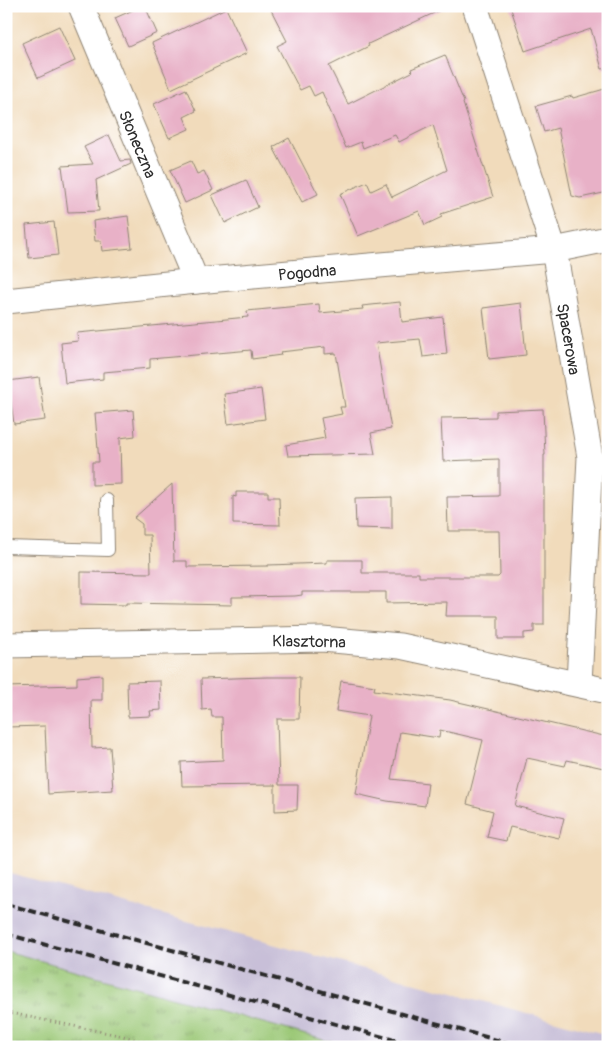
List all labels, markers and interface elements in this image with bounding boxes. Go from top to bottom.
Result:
street label: Słoneczna [114,108,160,181]
street label: Pogodna [277,260,337,286]
street label: Spacerowa [552,302,584,377]
street label: Klasztorna [272,631,346,653]

